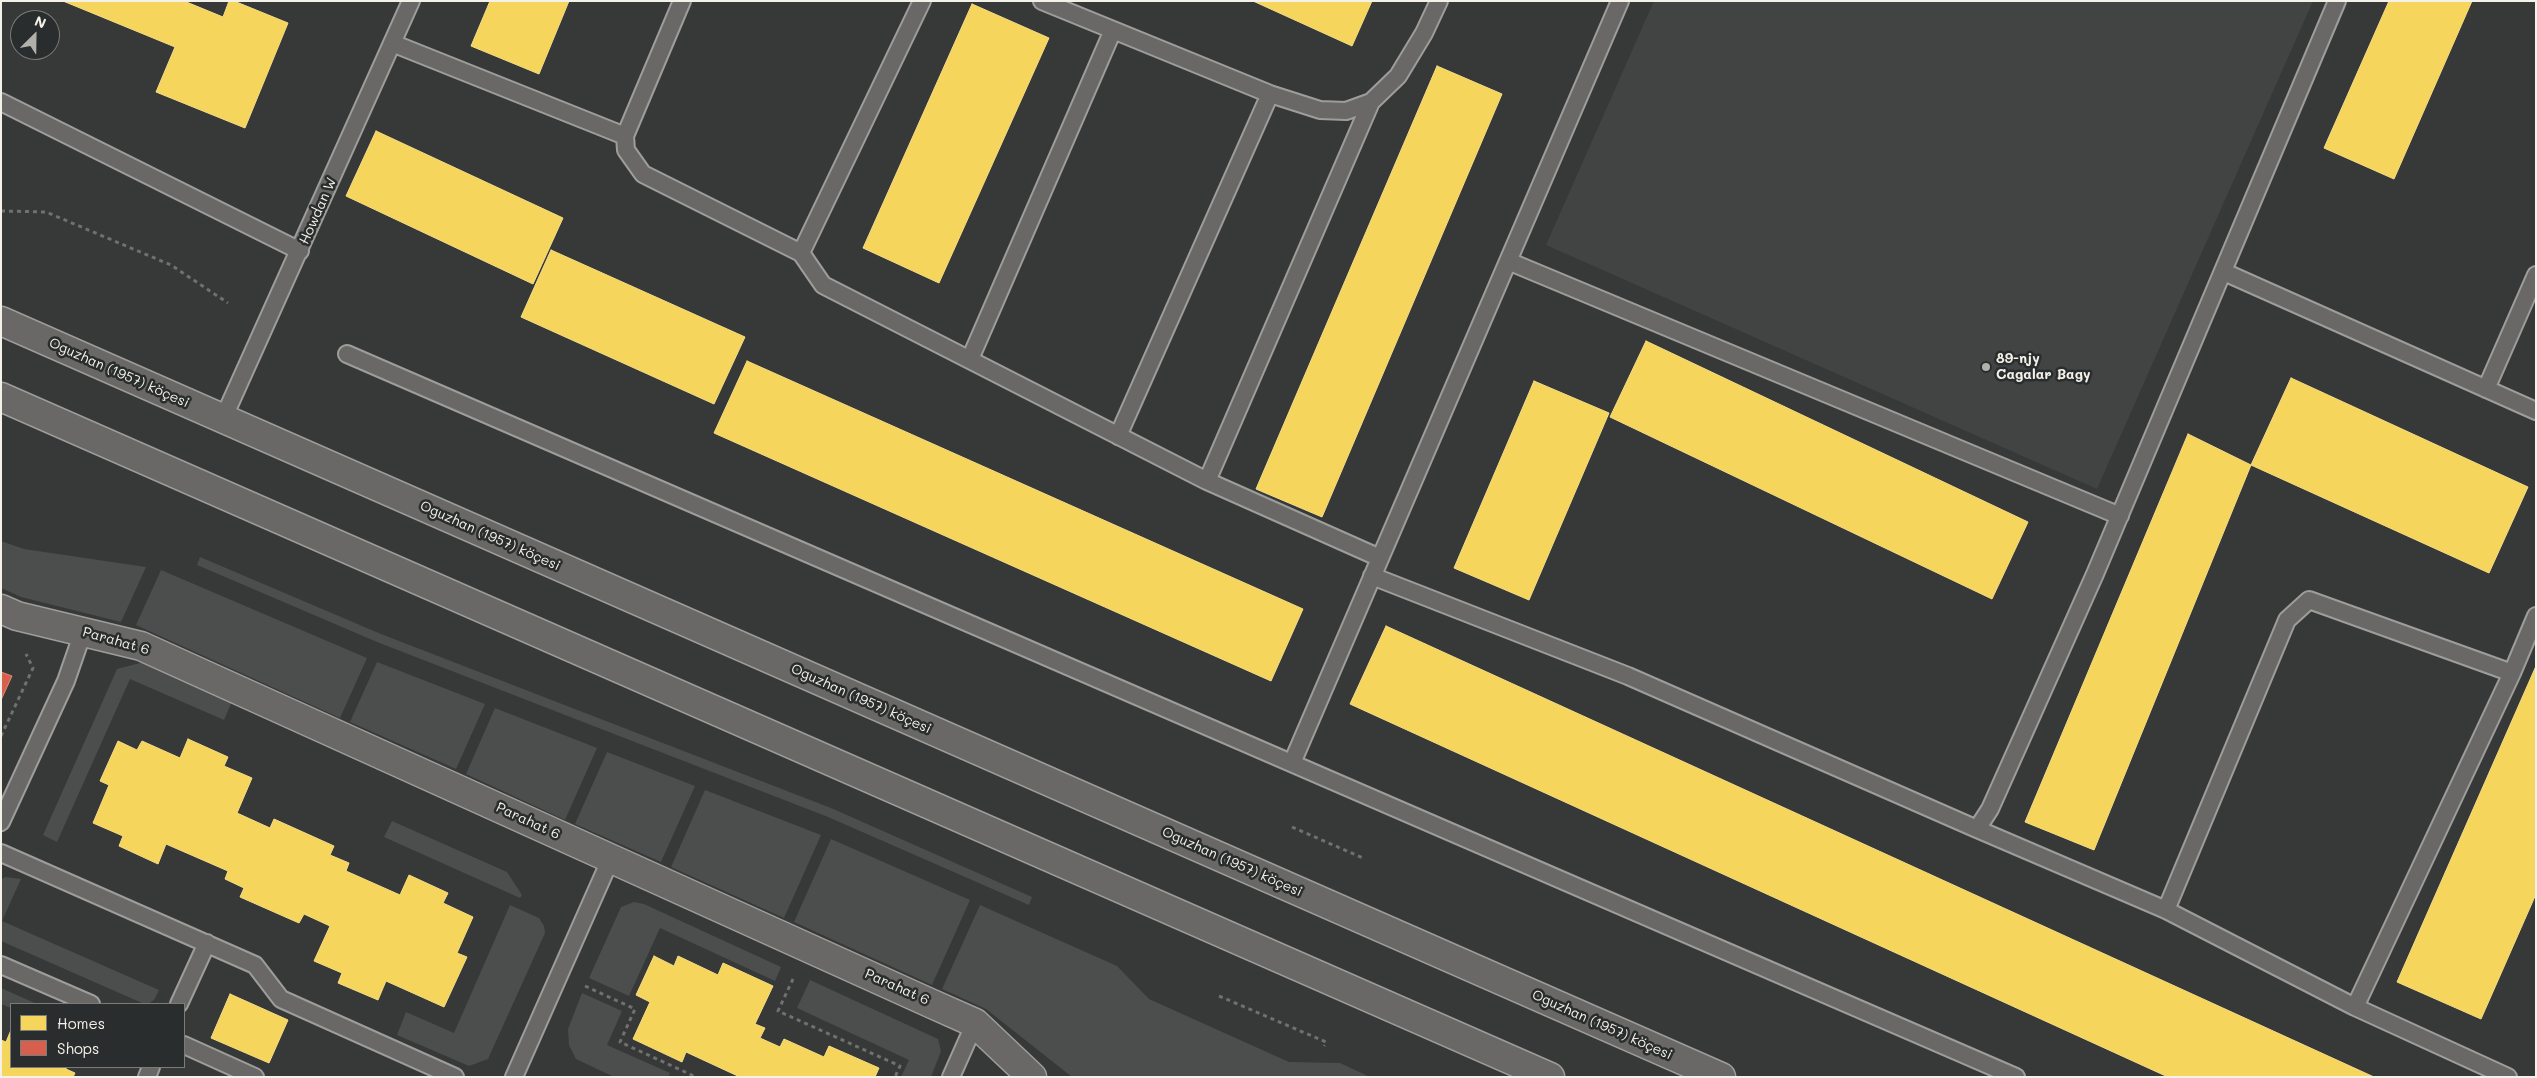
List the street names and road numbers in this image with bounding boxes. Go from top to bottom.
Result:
street label: Howdan W [296,175,340,247]
street label: Oguzhan (1957) köçesi [46,334,192,412]
street label: Oguzhan (1957) köçesi [417,497,563,575]
street label: Parahat 6 [81,623,151,659]
street label: Oguzhan (1957) köçesi [788,660,934,738]
street label: Parahat 6 [493,799,563,843]
street label: Oguzhan (1957) köçesi [1159,823,1305,901]
street label: Parahat 6 [862,965,932,1009]
street label: Oguzhan (1957) köçesi [1529,986,1675,1064]

